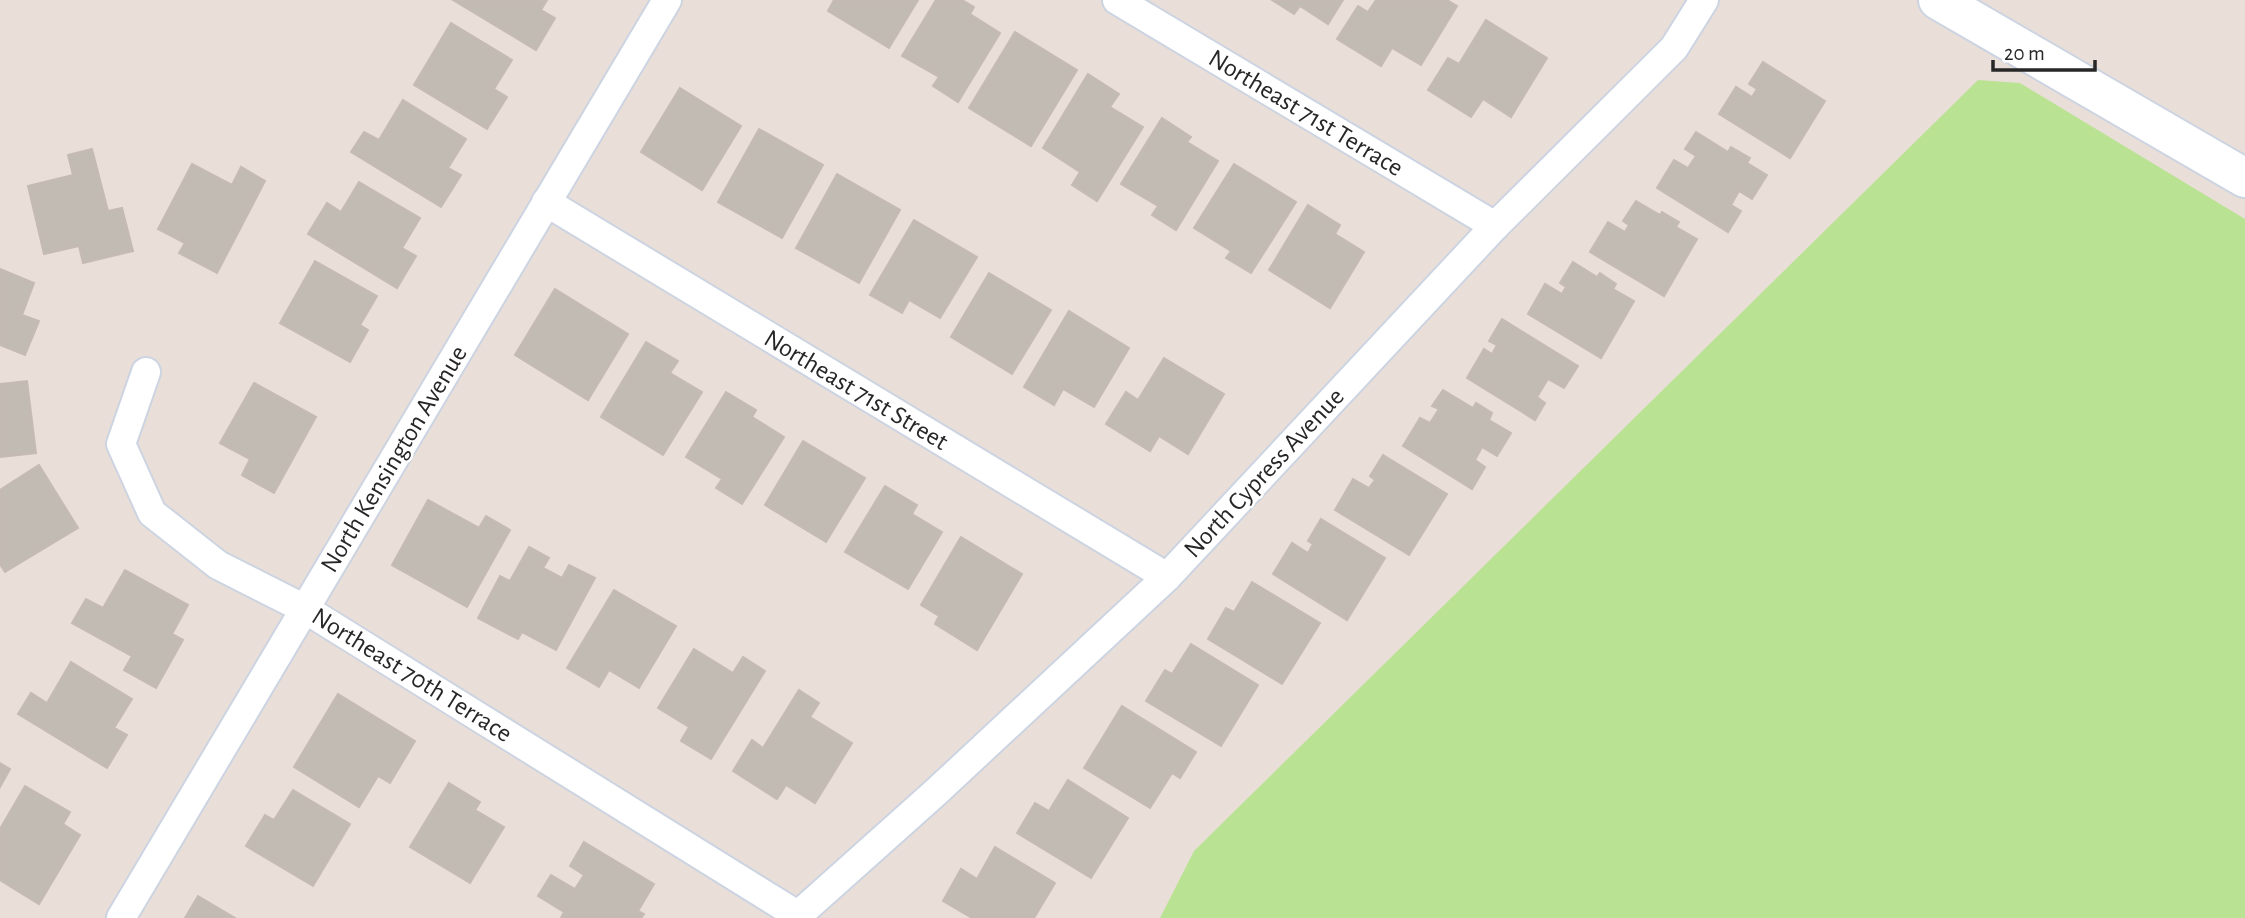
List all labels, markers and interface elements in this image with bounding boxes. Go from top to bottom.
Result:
scale bar [1993,28,2094,72]
text: 20 m [2004,43,2045,64]
street label: Northeast 71st Terrace [1204,45,1408,181]
street label: Northeast 71st Street [760,325,952,455]
street label: North Kensington Avenue [316,341,472,577]
street label: North Cypress Avenue [1179,383,1349,563]
street label: Northeast 70th Terrace [307,603,517,747]

